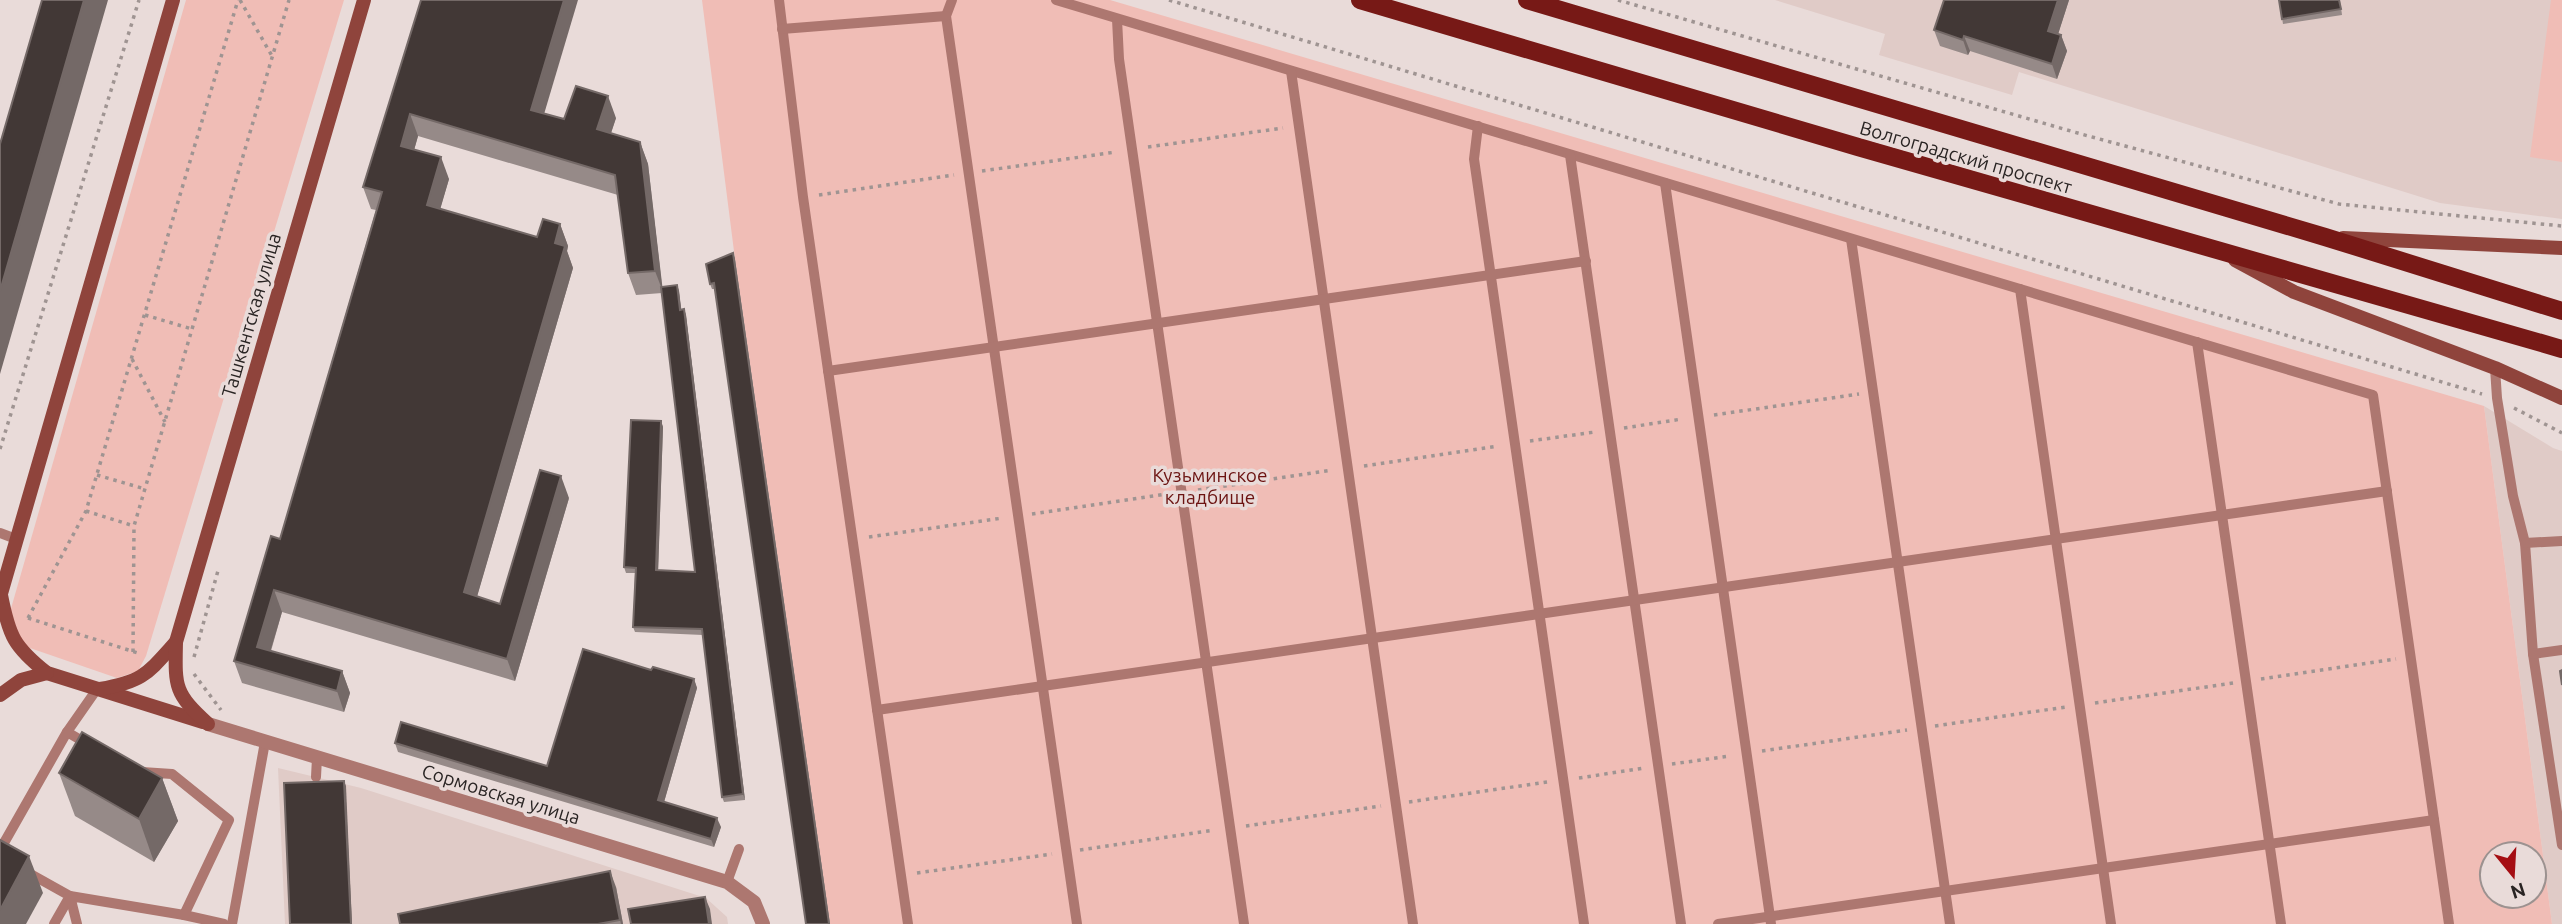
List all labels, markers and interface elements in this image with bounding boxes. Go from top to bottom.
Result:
street label: Волгоградский проспект [1857,116,2075,198]
street label: Ташкентская улица [217,231,285,399]
park label: Кузьминское кладбище [1153,464,1267,508]
street label: Сормовская улица [419,759,583,829]
north arrow [2478,840,2548,910]
text: N [2508,879,2528,904]

